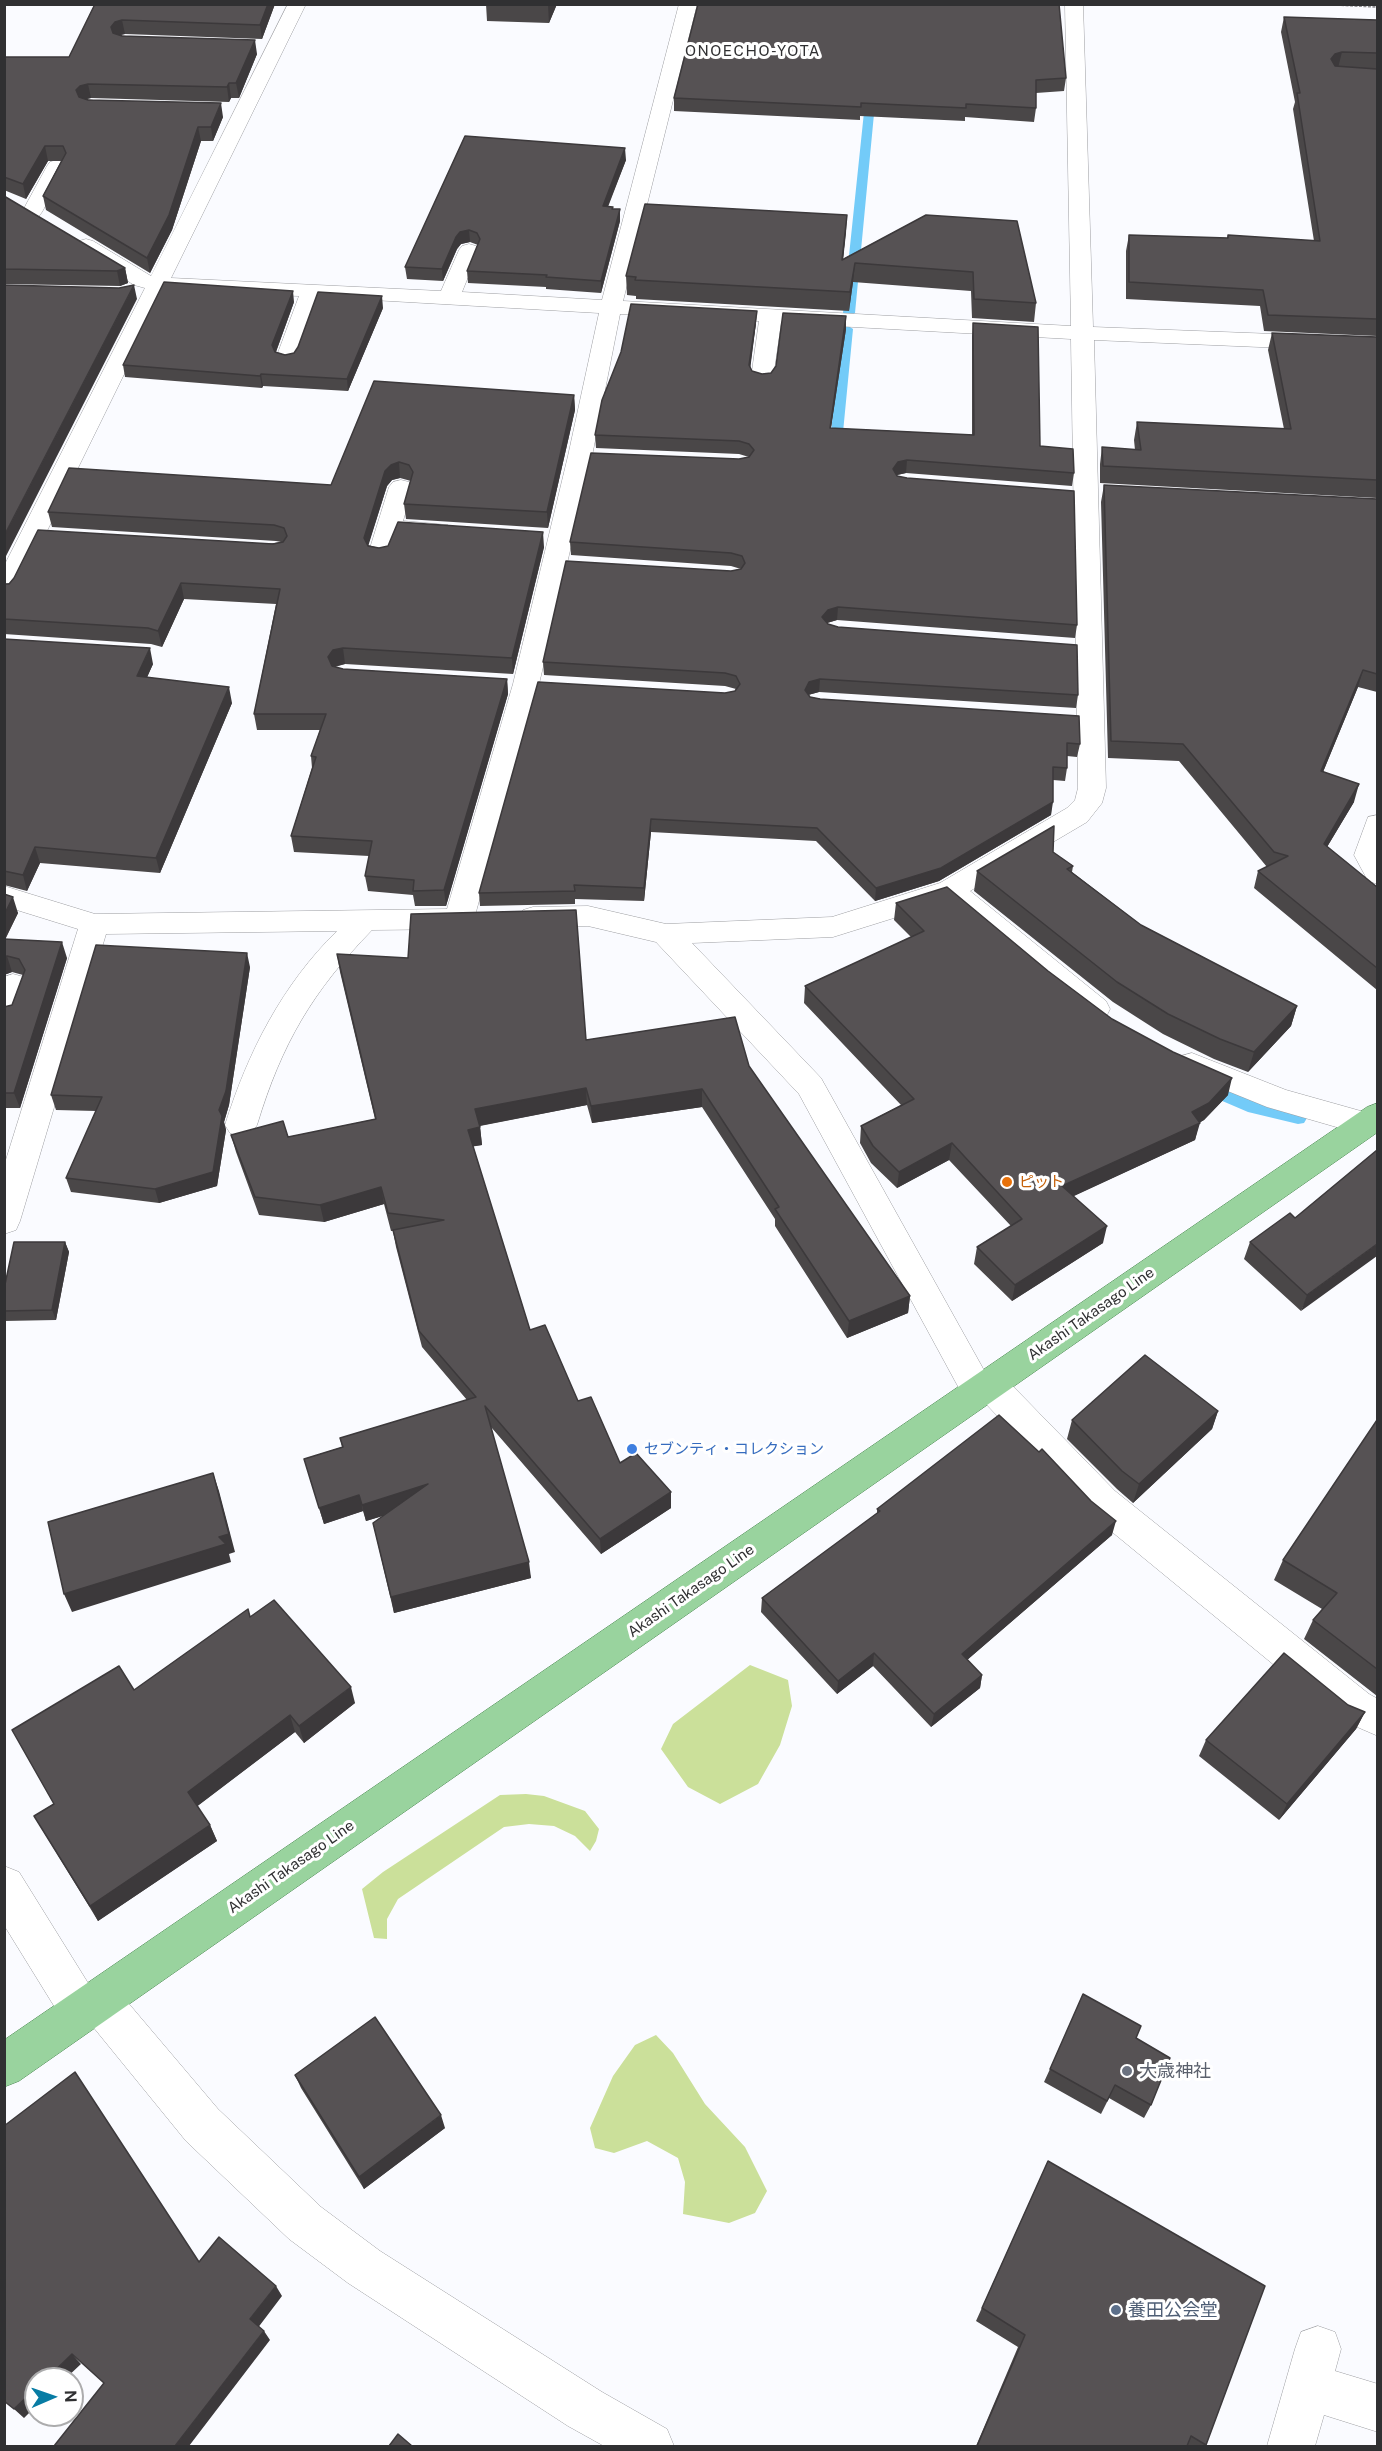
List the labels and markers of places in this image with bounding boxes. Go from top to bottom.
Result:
place label: ピット [1019,1173,1064,1191]
marker: ピット [1000,1175,1014,1189]
place label: セブンティ・コレクション [644,1440,824,1458]
marker: セブンティ・コレクション [625,1442,639,1456]
place label: 大歳神社 [1139,2060,1211,2082]
marker: 大歳神社 [1120,2064,1134,2078]
place label: 養田公会堂 [1128,2299,1218,2321]
marker: 養田公会堂 [1109,2303,1123,2317]

